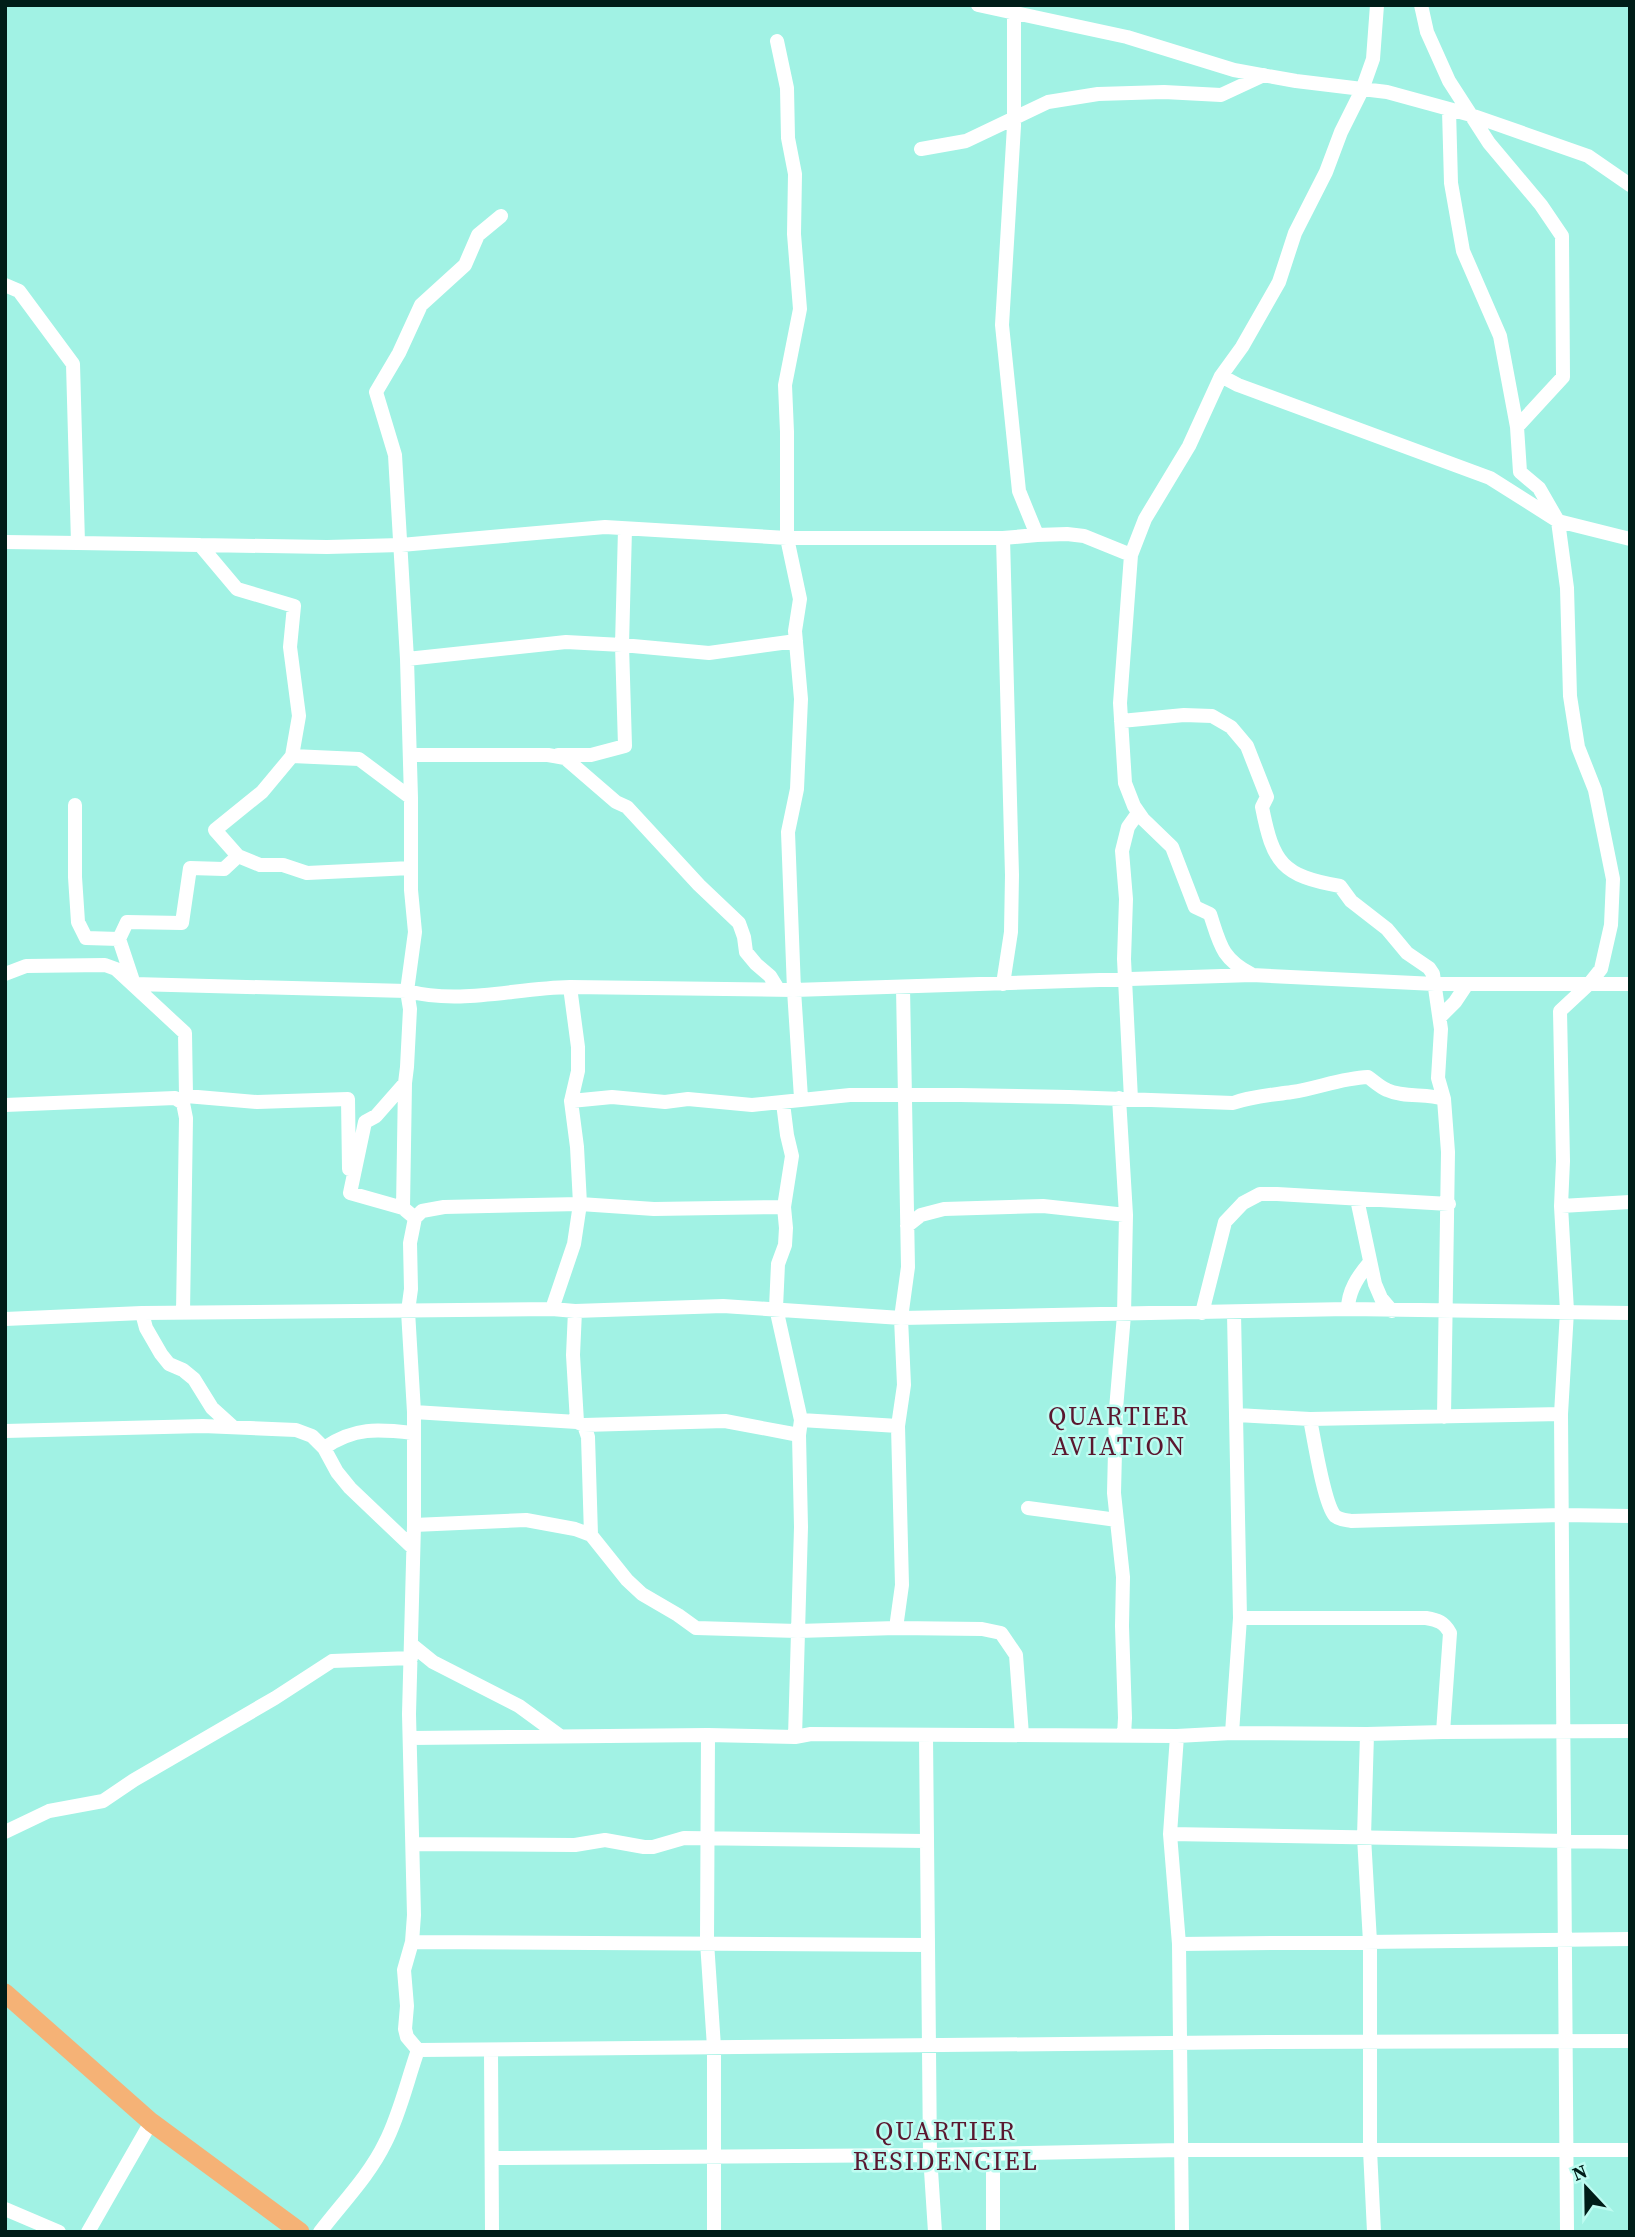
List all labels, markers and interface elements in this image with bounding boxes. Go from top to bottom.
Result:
district label: QUARTIER AVIATION [1048,1398,1190,1464]
district label: QUARTIER RESIDENCIEL [853,2113,1039,2179]
north arrow [1551,2153,1621,2223]
text: N [1568,2158,1591,2187]

